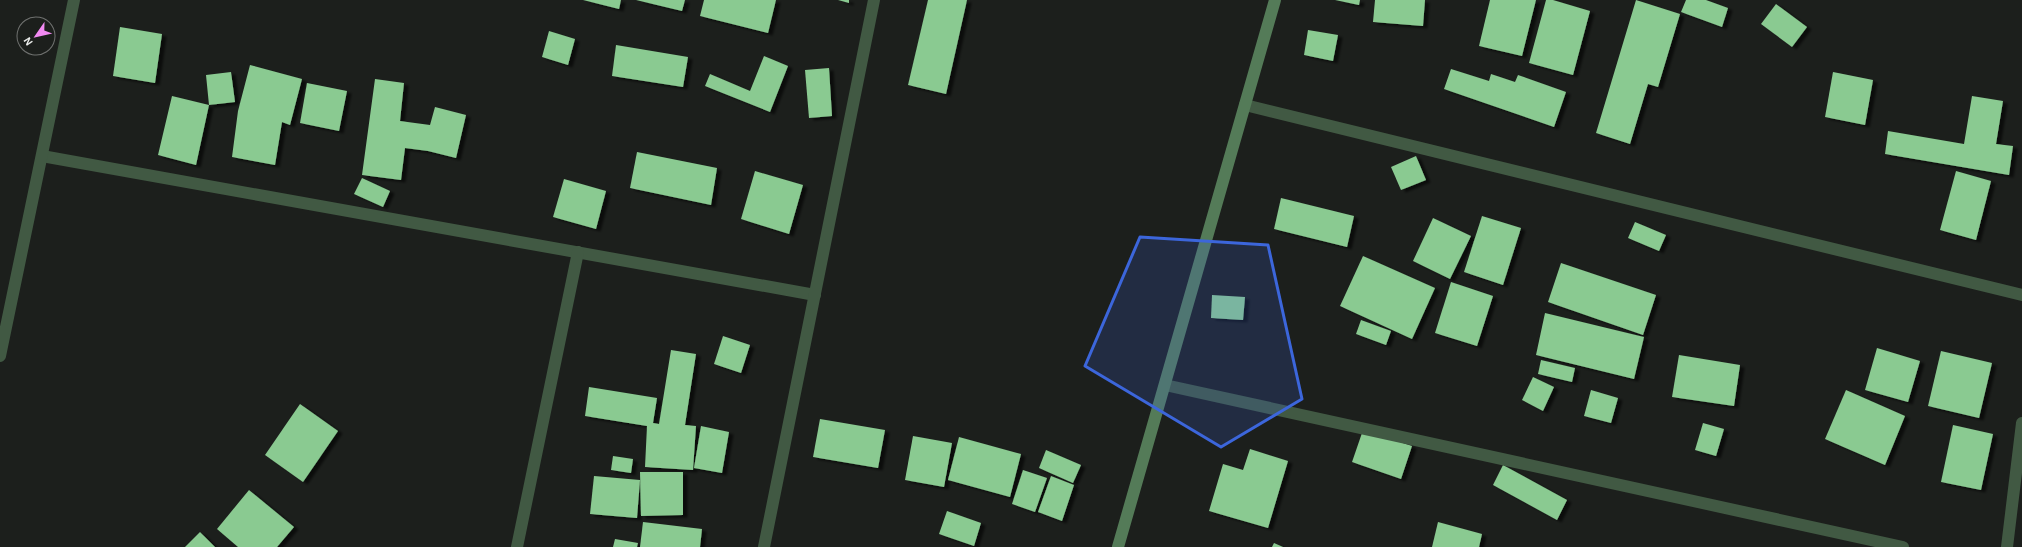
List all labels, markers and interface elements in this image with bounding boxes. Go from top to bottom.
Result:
north arrow [16,16,56,56]
text: N [21,35,35,48]

